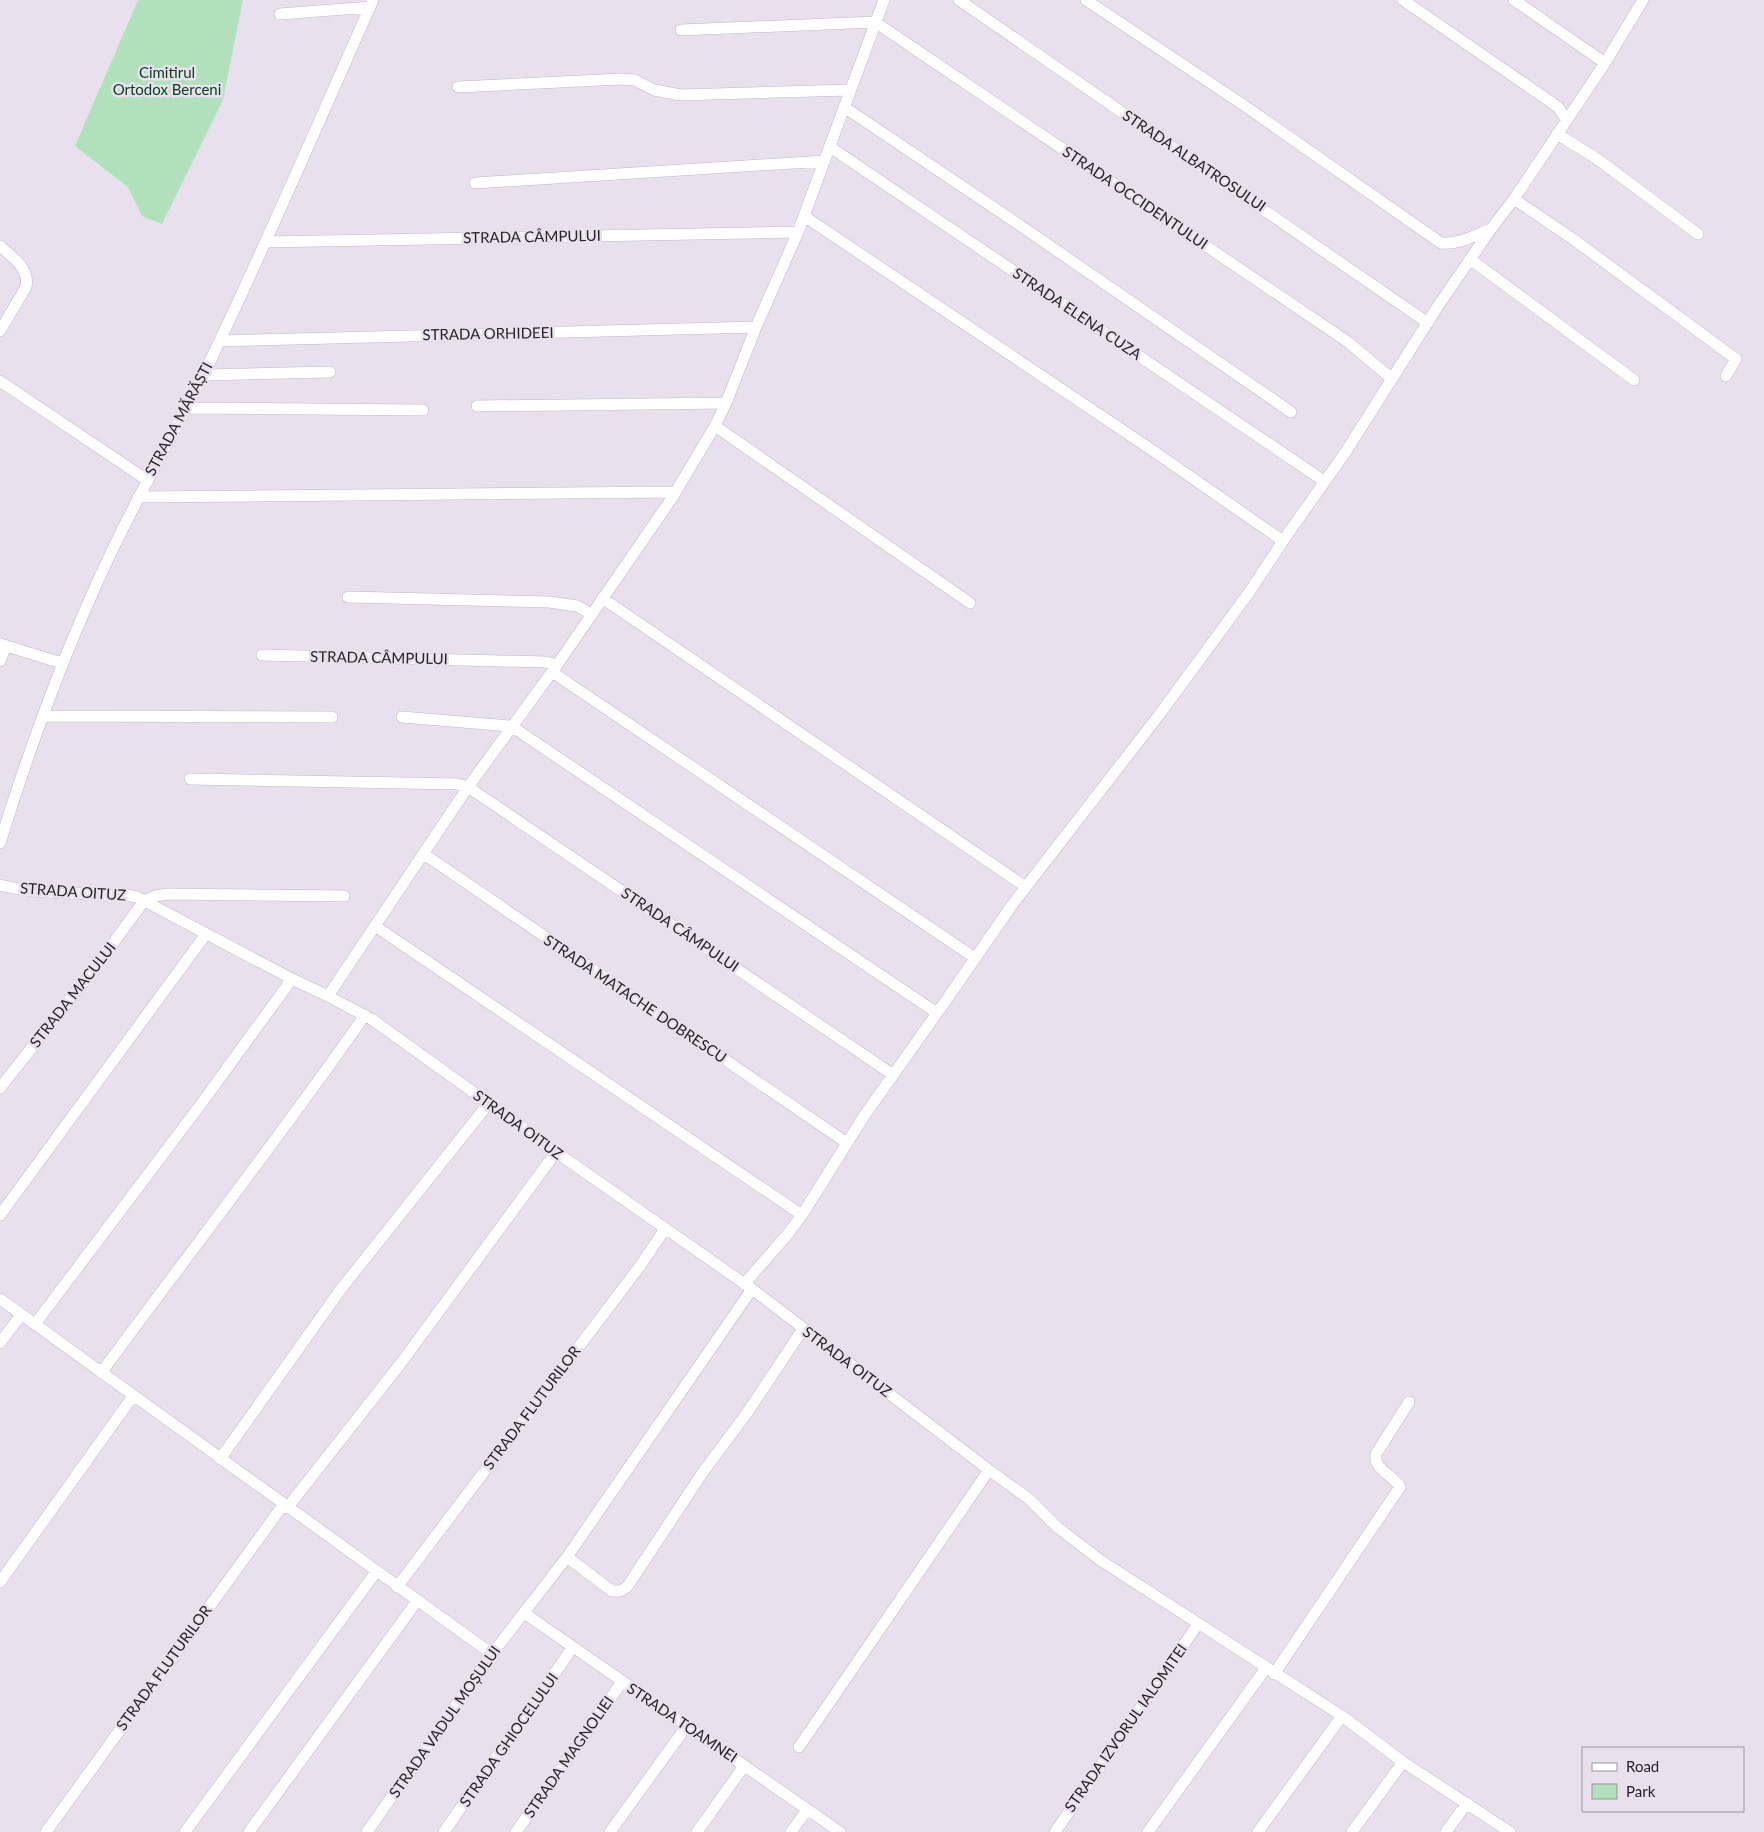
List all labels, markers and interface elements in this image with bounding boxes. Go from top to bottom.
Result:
park label: Cimitirul Ortodox Berceni [113,63,221,98]
street label: STRADA ALBATROSULUI [1119,105,1270,215]
street label: STRADA OCCIDENTULUI [1060,142,1212,252]
street label: STRADA CÂMPULUI [463,226,601,246]
street label: STRADA ELENA CUZA [1010,263,1146,363]
street label: STRADA ORHIDEEI [422,323,554,343]
street label: STRADA MĂRĂȘTI [141,359,216,478]
street label: STRADA CÂMPULUI [310,647,448,667]
street label: STRADA OITUZ [19,878,127,904]
street label: STRADA CÂMPULUI [618,883,743,975]
street label: STRADA MATACHE DOBRESCU [541,930,730,1066]
street label: STRADA MACULUI [26,938,119,1051]
street label: STRADA OITUZ [470,1086,567,1163]
street label: STRADA OITUZ [800,1322,895,1400]
street label: STRADA FLUTURILOR [479,1342,584,1473]
street label: STRADA FLUTURILOR [112,1601,215,1733]
street label: STRADA IZVORUL IALOMITEI [1060,1640,1190,1815]
street label: STRADA VADUL MOȘULUI [385,1642,504,1801]
street label: STRADA GHIOCELULUI [455,1669,561,1810]
street label: STRADA TOAMNEI [624,1679,741,1766]
street label: STRADA MAGNOLIEI [519,1692,617,1821]
legend [1582,1747,1744,1812]
text: Road [1626,1757,1659,1775]
text: Park [1626,1782,1656,1800]

